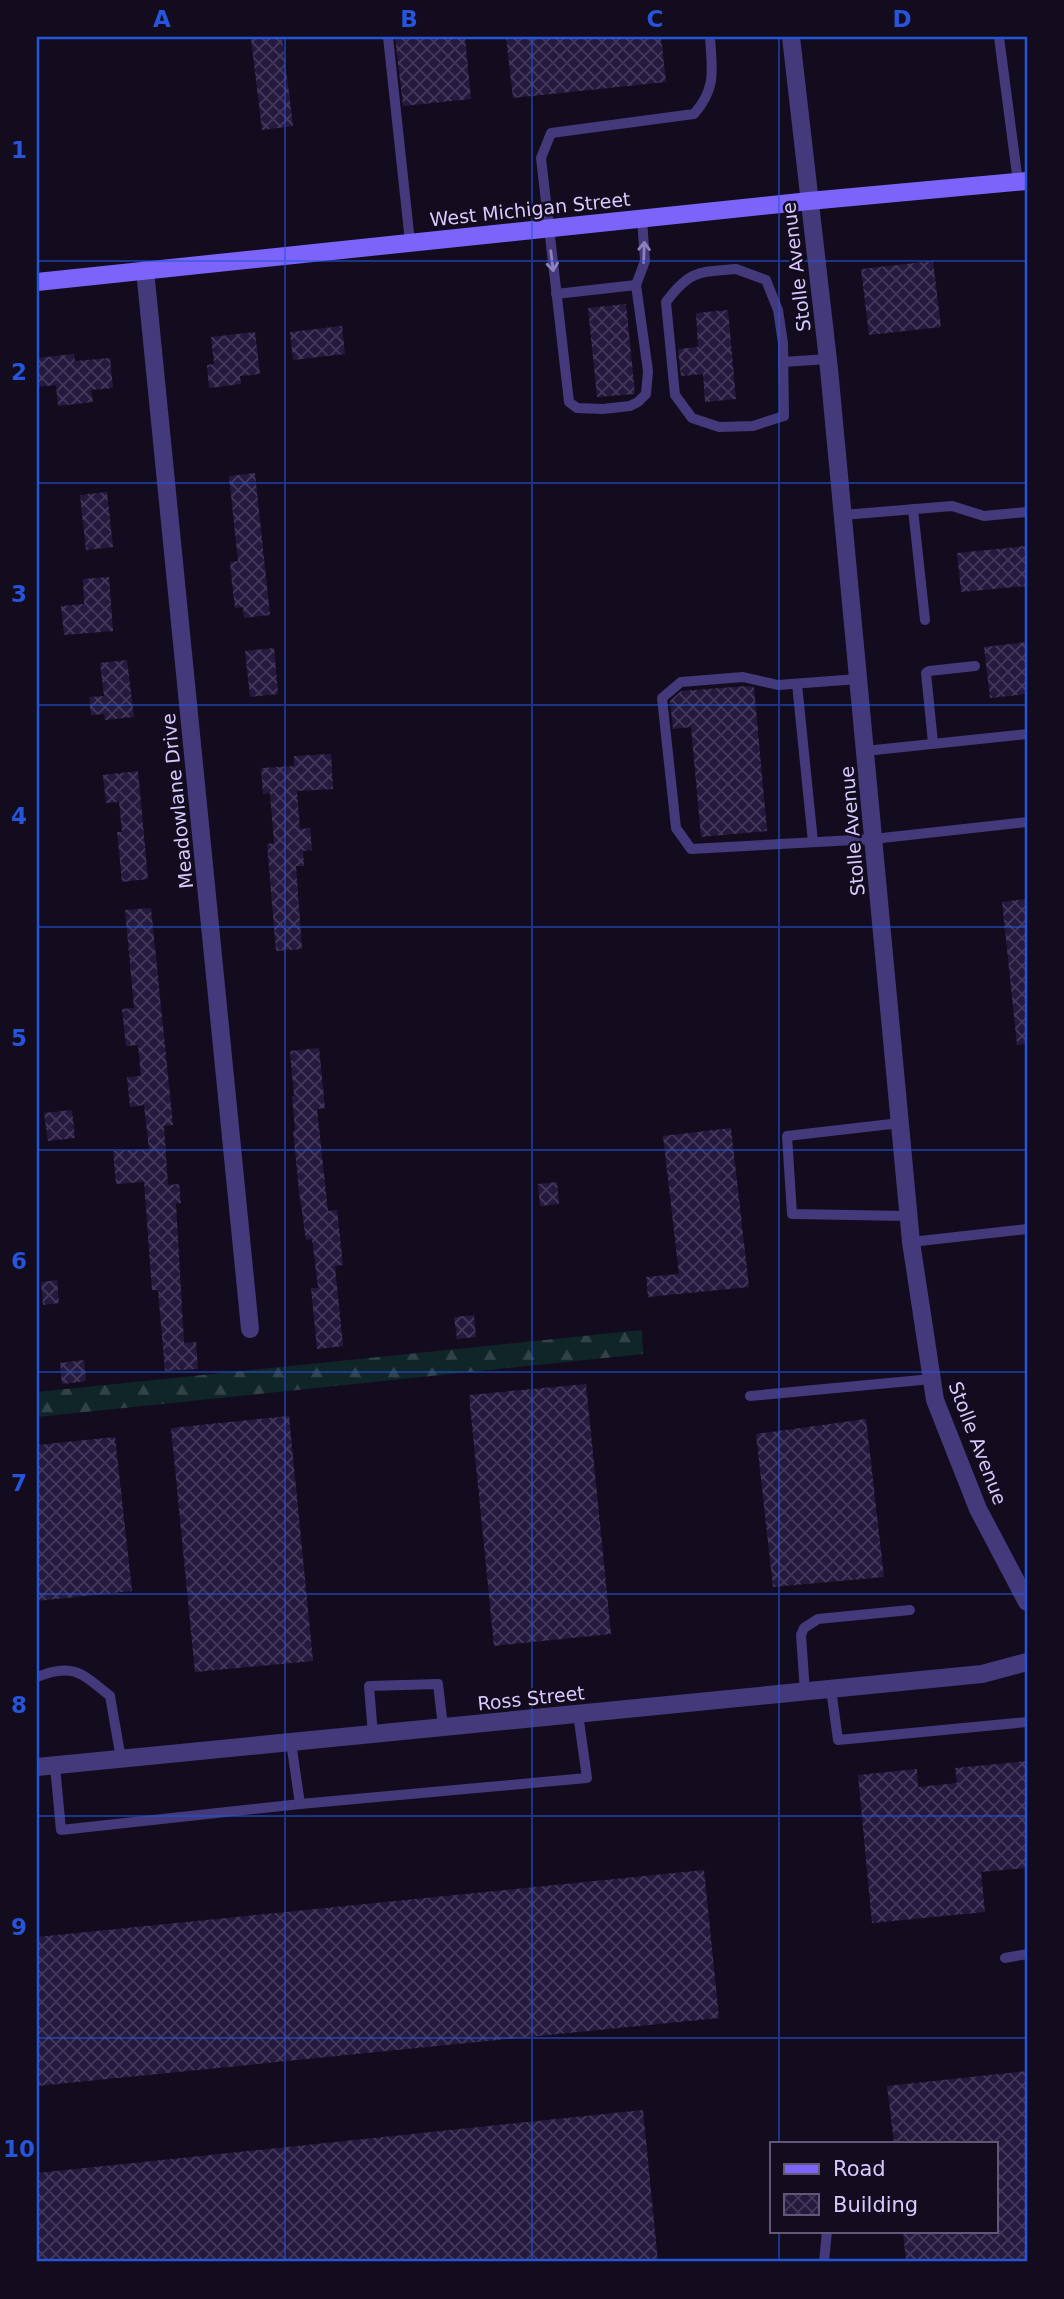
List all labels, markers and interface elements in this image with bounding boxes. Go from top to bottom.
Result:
text: A [153,6,171,32]
text: B [400,6,418,32]
text: C [647,6,663,32]
text: D [892,6,912,32]
text: 1 [11,137,27,163]
street label: West Michigan Street [429,188,631,230]
street label: Stolle Avenue [777,201,815,333]
one-way arrow [638,241,651,264]
one-way arrow [546,249,559,272]
text: 2 [11,359,27,385]
text: 3 [11,581,27,607]
street label: Meadowlane Drive [157,712,197,890]
street label: Stolle Avenue [835,765,869,897]
text: 4 [11,803,27,829]
text: 5 [11,1025,27,1051]
text: 6 [11,1248,27,1274]
street label: Stolle Avenue [944,1378,1012,1508]
text: 7 [11,1470,27,1496]
street label: Ross Street [476,1681,586,1715]
text: 8 [11,1692,27,1718]
text: 9 [11,1914,27,1940]
text: 10 [3,2136,35,2162]
legend [770,2142,998,2232]
text: Road [833,2157,886,2181]
text: Building [833,2193,918,2217]

